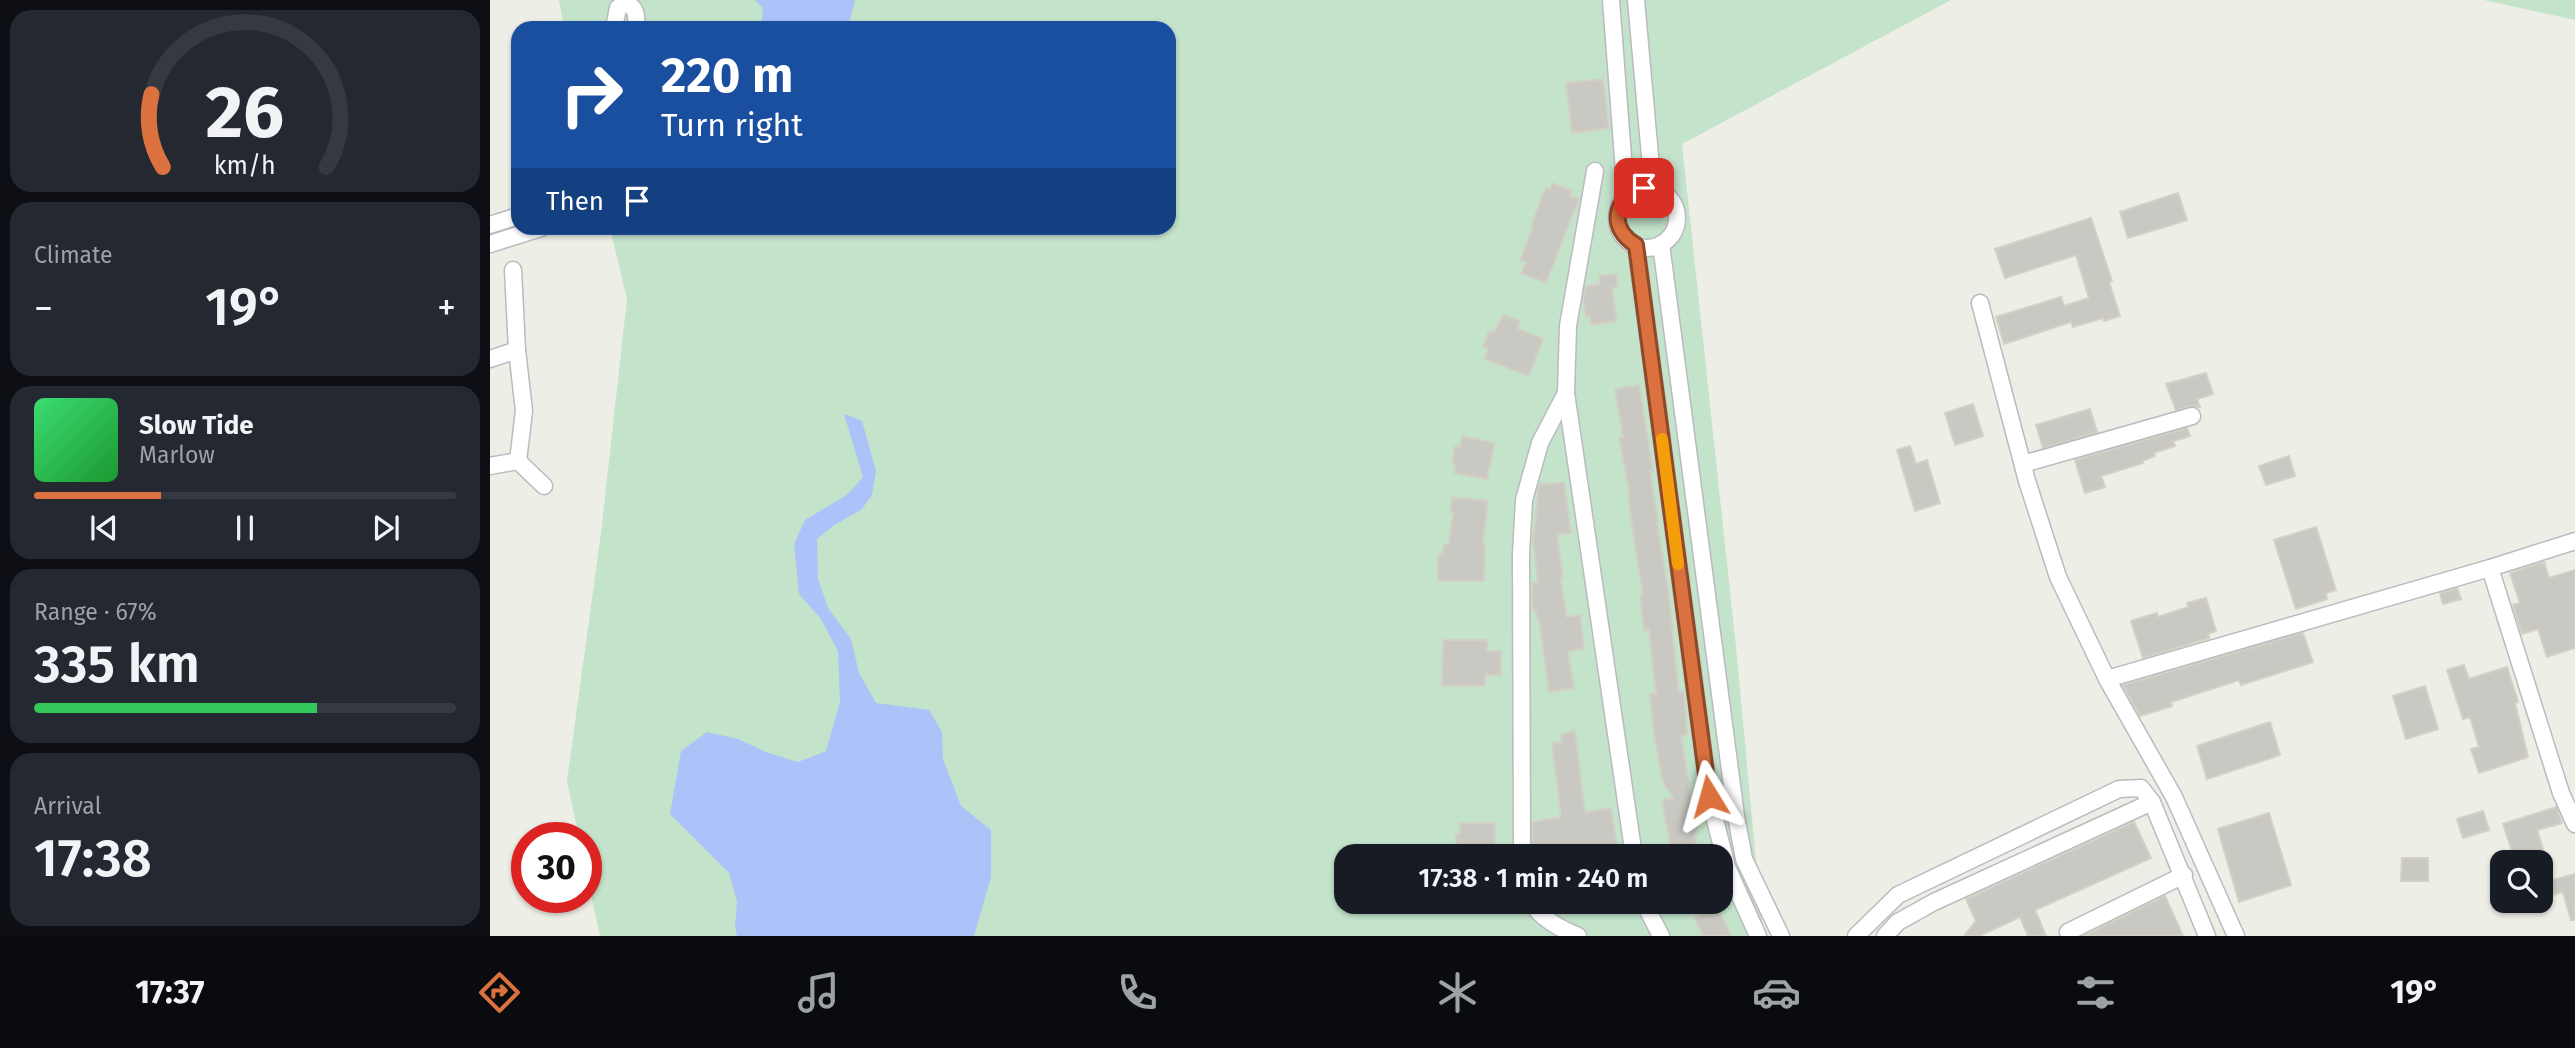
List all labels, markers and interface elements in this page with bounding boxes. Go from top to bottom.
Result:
text: 220 m [661,46,793,105]
icon: right [546,49,637,140]
text: 26 [206,69,284,156]
text: Turn right [661,106,803,144]
text: km/h [214,151,276,181]
pin [1614,158,1674,218]
icon: arrive [1625,169,1663,207]
icon: arrive [618,182,656,220]
text: Then [546,186,604,217]
text: Climate [34,241,113,269]
text: 19° [205,276,285,339]
text: − [34,285,53,331]
text: + [437,285,456,331]
text: Slow Tide [139,410,254,441]
text: Marlow [139,441,215,469]
icon: previous [85,509,123,547]
icon: pause [226,509,264,547]
icon: next [367,509,405,547]
text: Range · 67% [34,598,157,626]
text: 335 km [34,633,200,696]
position arrow [1672,759,1746,833]
text: Arrival [34,792,101,820]
speed limit sign: 30 [511,822,602,913]
text: 17:38 [34,827,152,890]
map controls [2490,850,2553,913]
button: search [2490,850,2553,913]
text: 17:38 · 1 min · 240 m [1419,863,1648,894]
icon: directions [475,968,524,1017]
icon: music [794,968,843,1017]
icon: phone [1113,968,1162,1017]
icon: climate [1433,968,1482,1017]
icon: car [1752,968,1801,1017]
icon: filters [2071,968,2120,1017]
text: 17:37 [135,973,205,1011]
text: 19° [2390,973,2440,1011]

